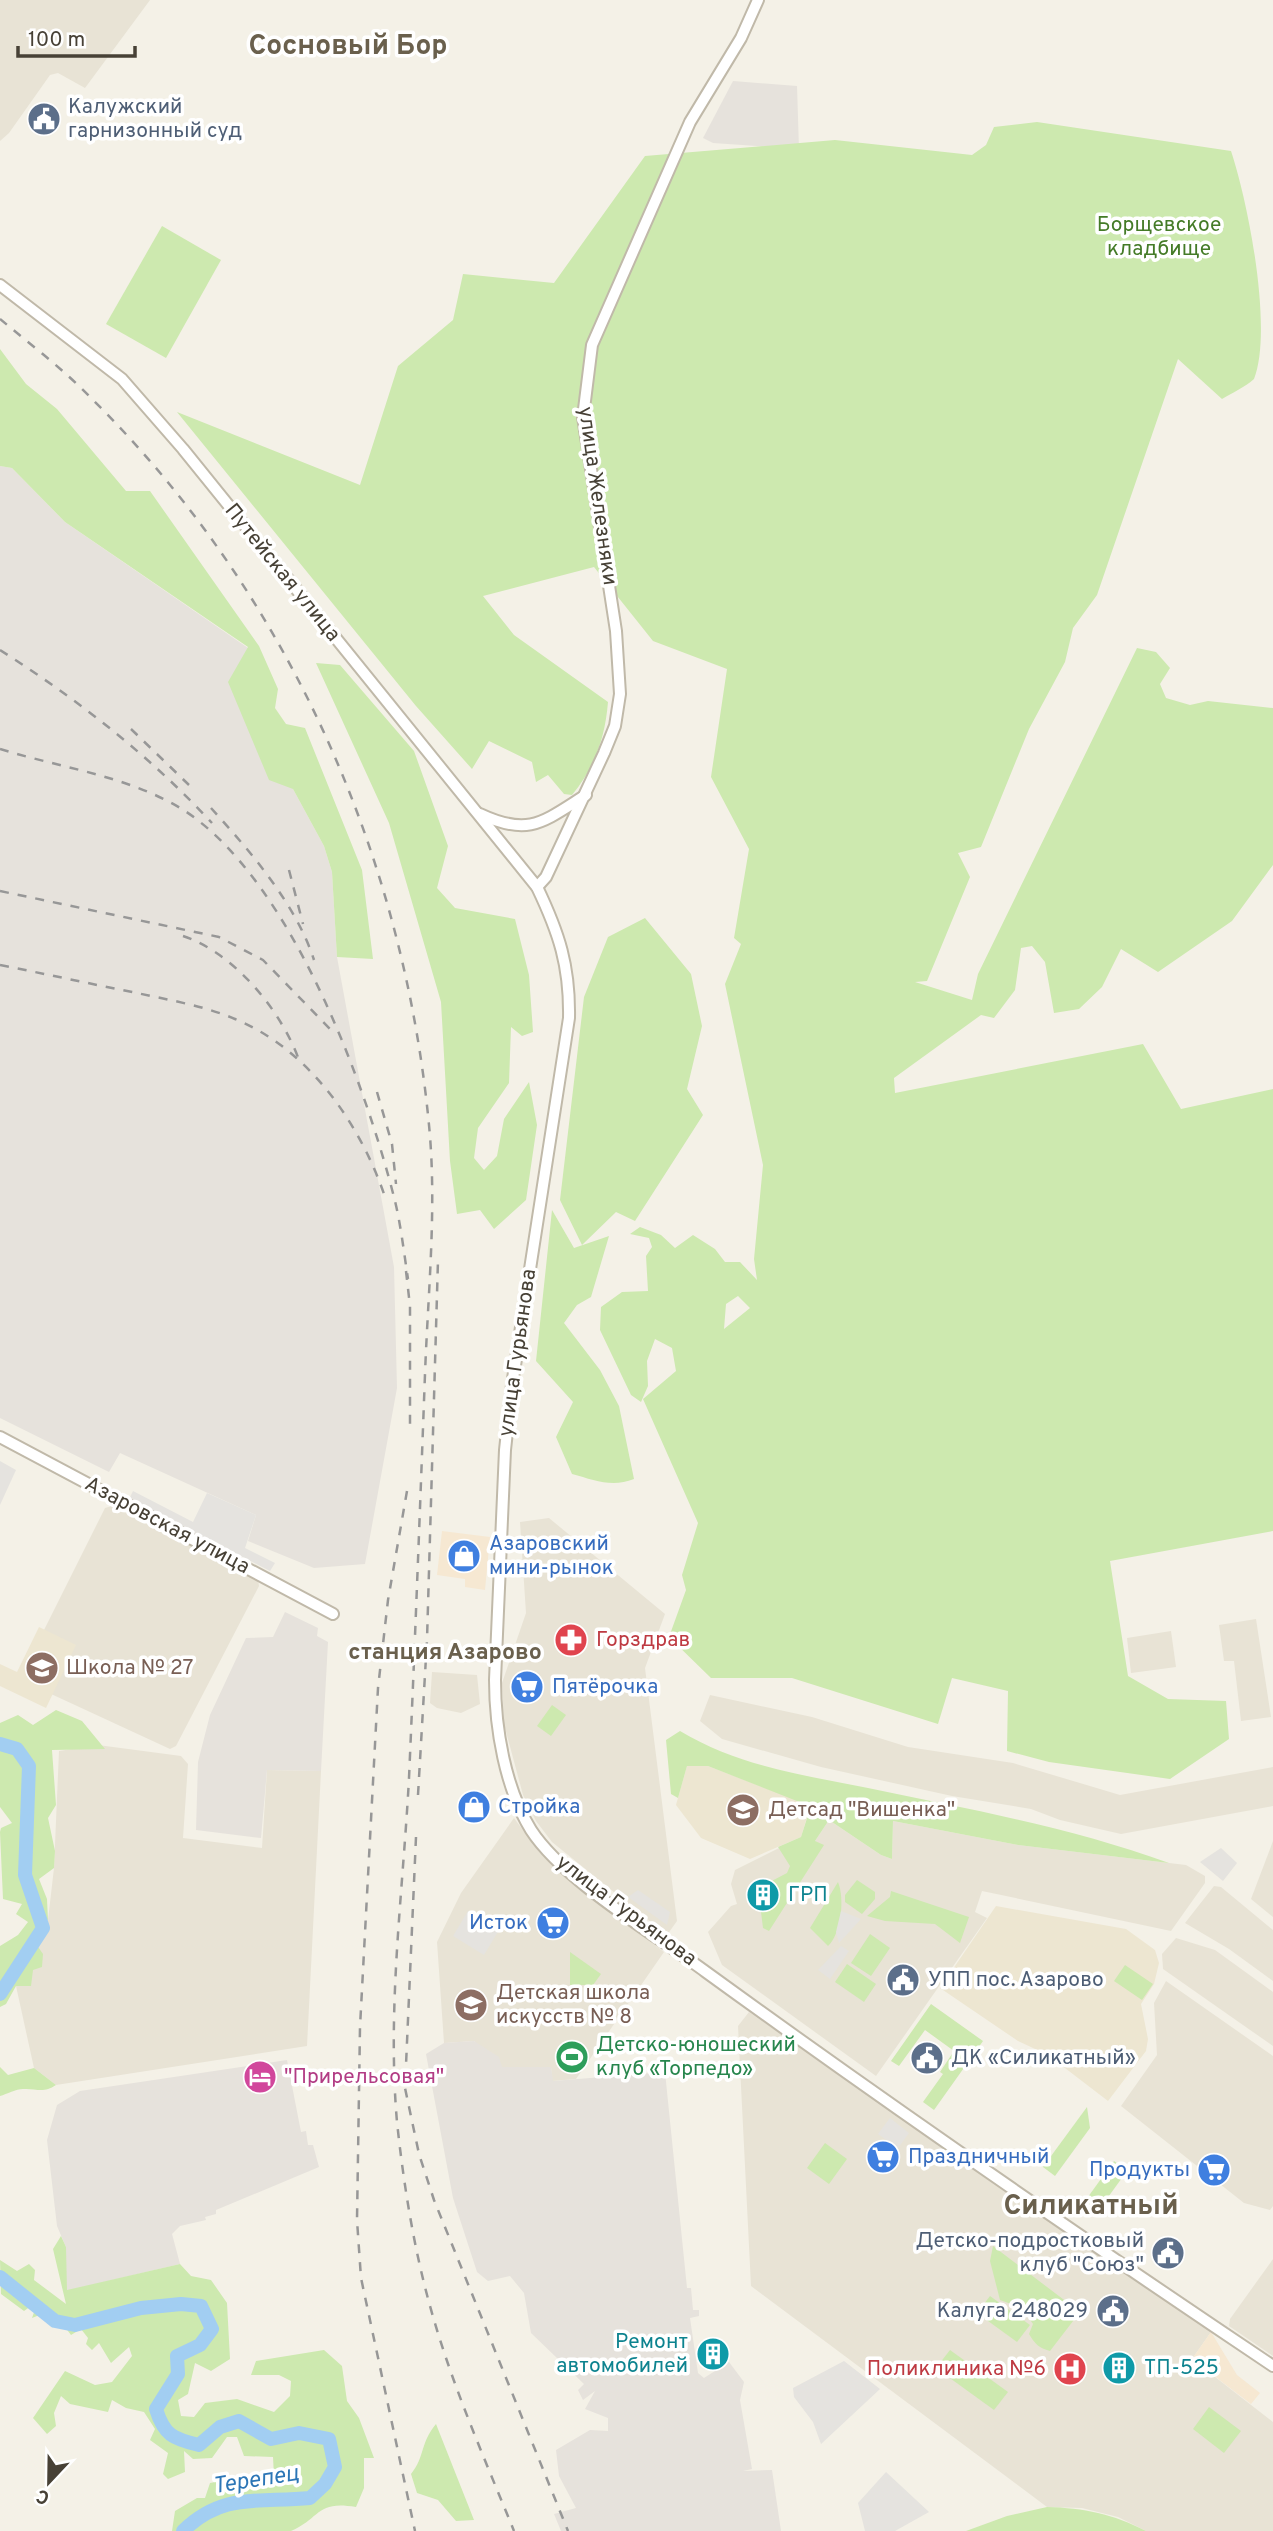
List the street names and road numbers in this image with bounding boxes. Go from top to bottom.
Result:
street label: улица Железняки [571,405,623,587]
street label: Путейская улица [218,498,346,648]
street label: улица Гурьянова [493,1267,543,1439]
street label: Азаровская улица [80,1471,254,1581]
street label: улица Гурьянова [550,1849,702,1973]

